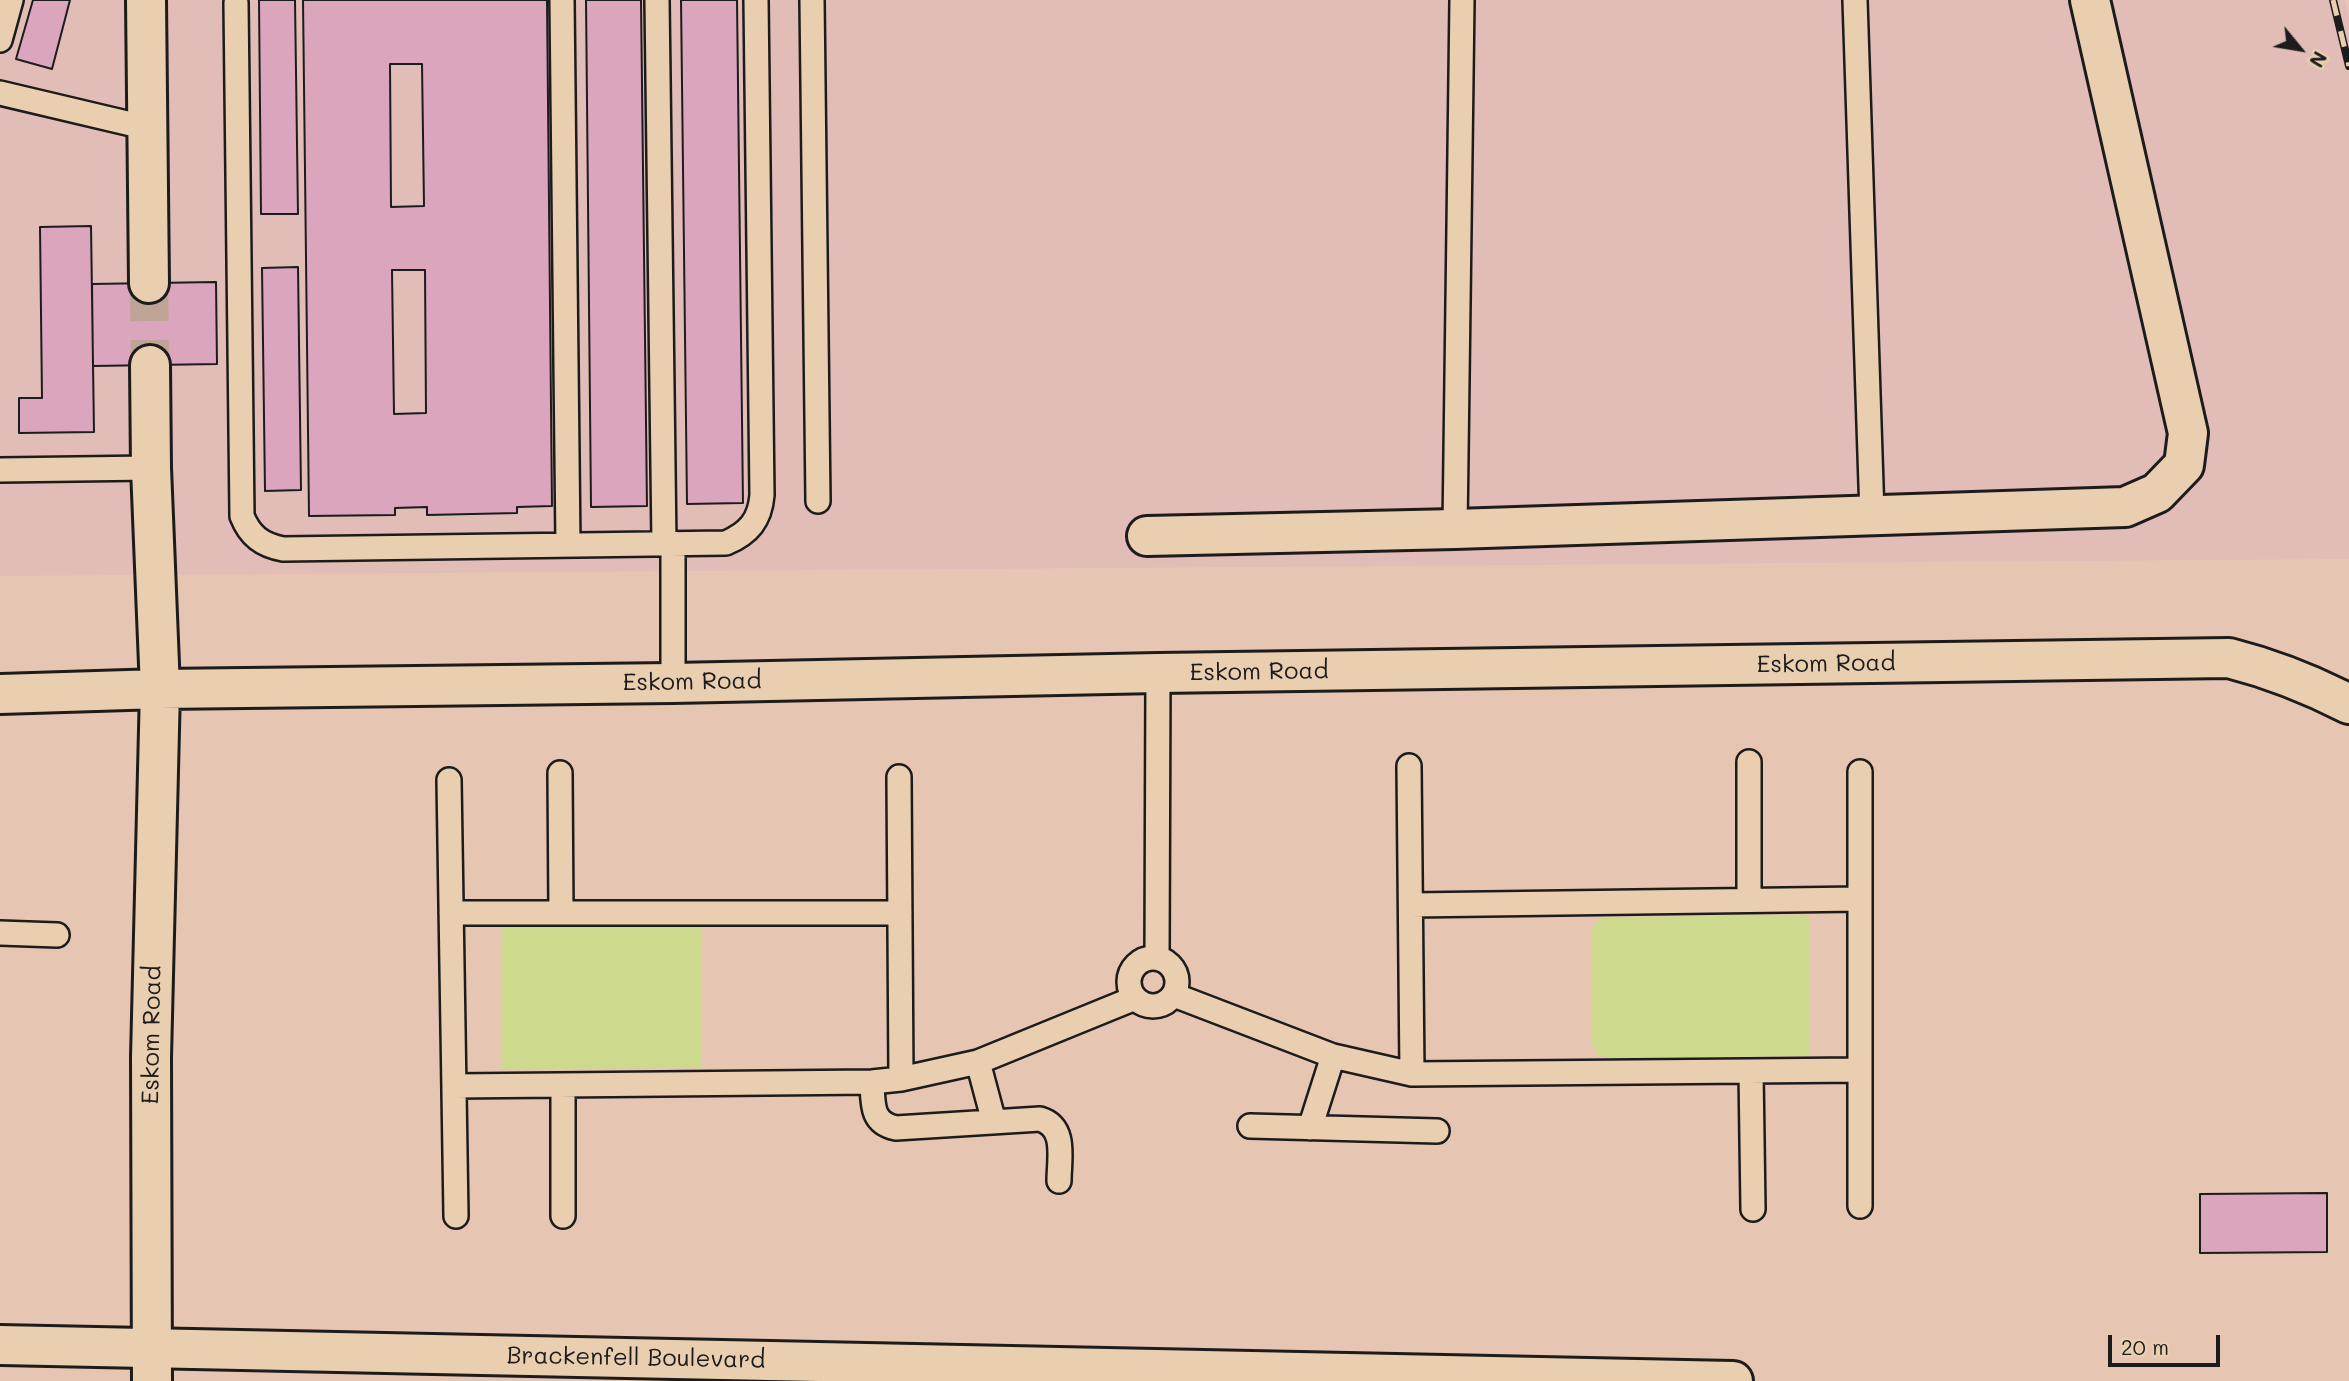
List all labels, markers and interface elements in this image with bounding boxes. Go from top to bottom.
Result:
north arrow [2265,14,2335,84]
text: N [2304,47,2333,72]
street label: Eskom Road [1756,648,1896,680]
street label: Eskom Road [1189,656,1329,688]
street label: Eskom Road [622,666,762,698]
street label: Eskom Road [136,965,168,1105]
scale bar [2111,1322,2223,1366]
text: 20 m [2121,1333,2169,1360]
street label: Brackenfell Boulevard [506,1341,766,1375]

